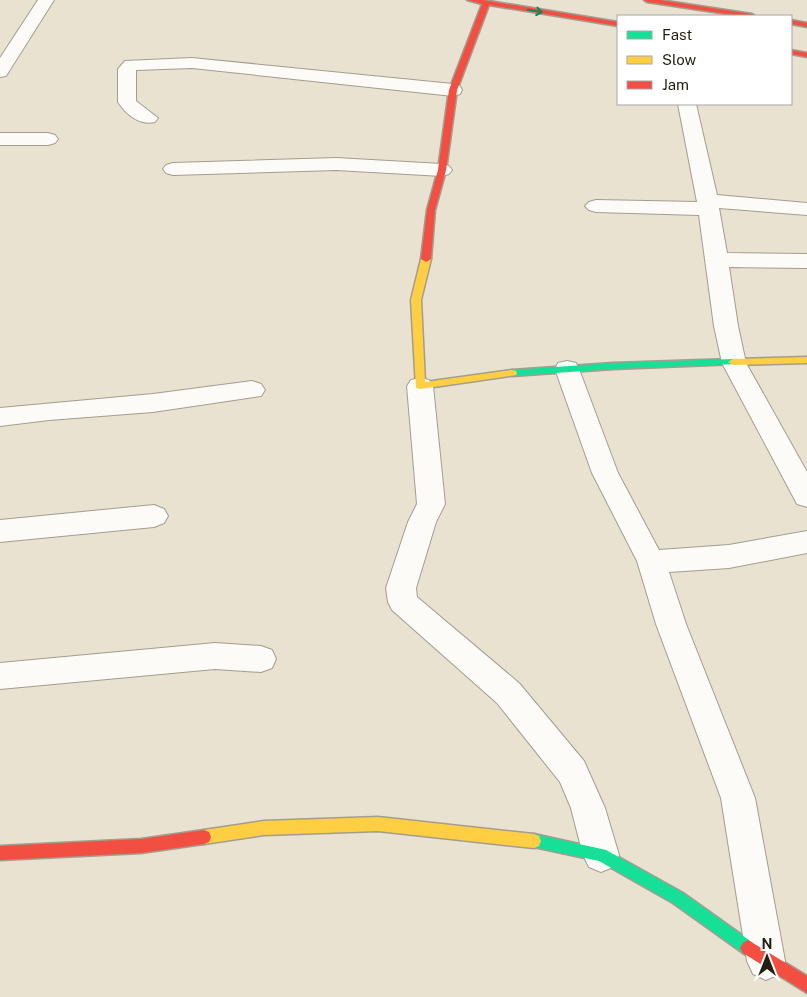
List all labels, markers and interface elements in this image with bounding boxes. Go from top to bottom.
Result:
one-way arrow [527,6,543,16]
legend [617,15,792,105]
text: Fast [662,26,692,43]
text: Slow [662,51,697,68]
text: Jam [662,76,689,93]
north arrow [742,932,792,982]
text: N [762,936,772,952]

